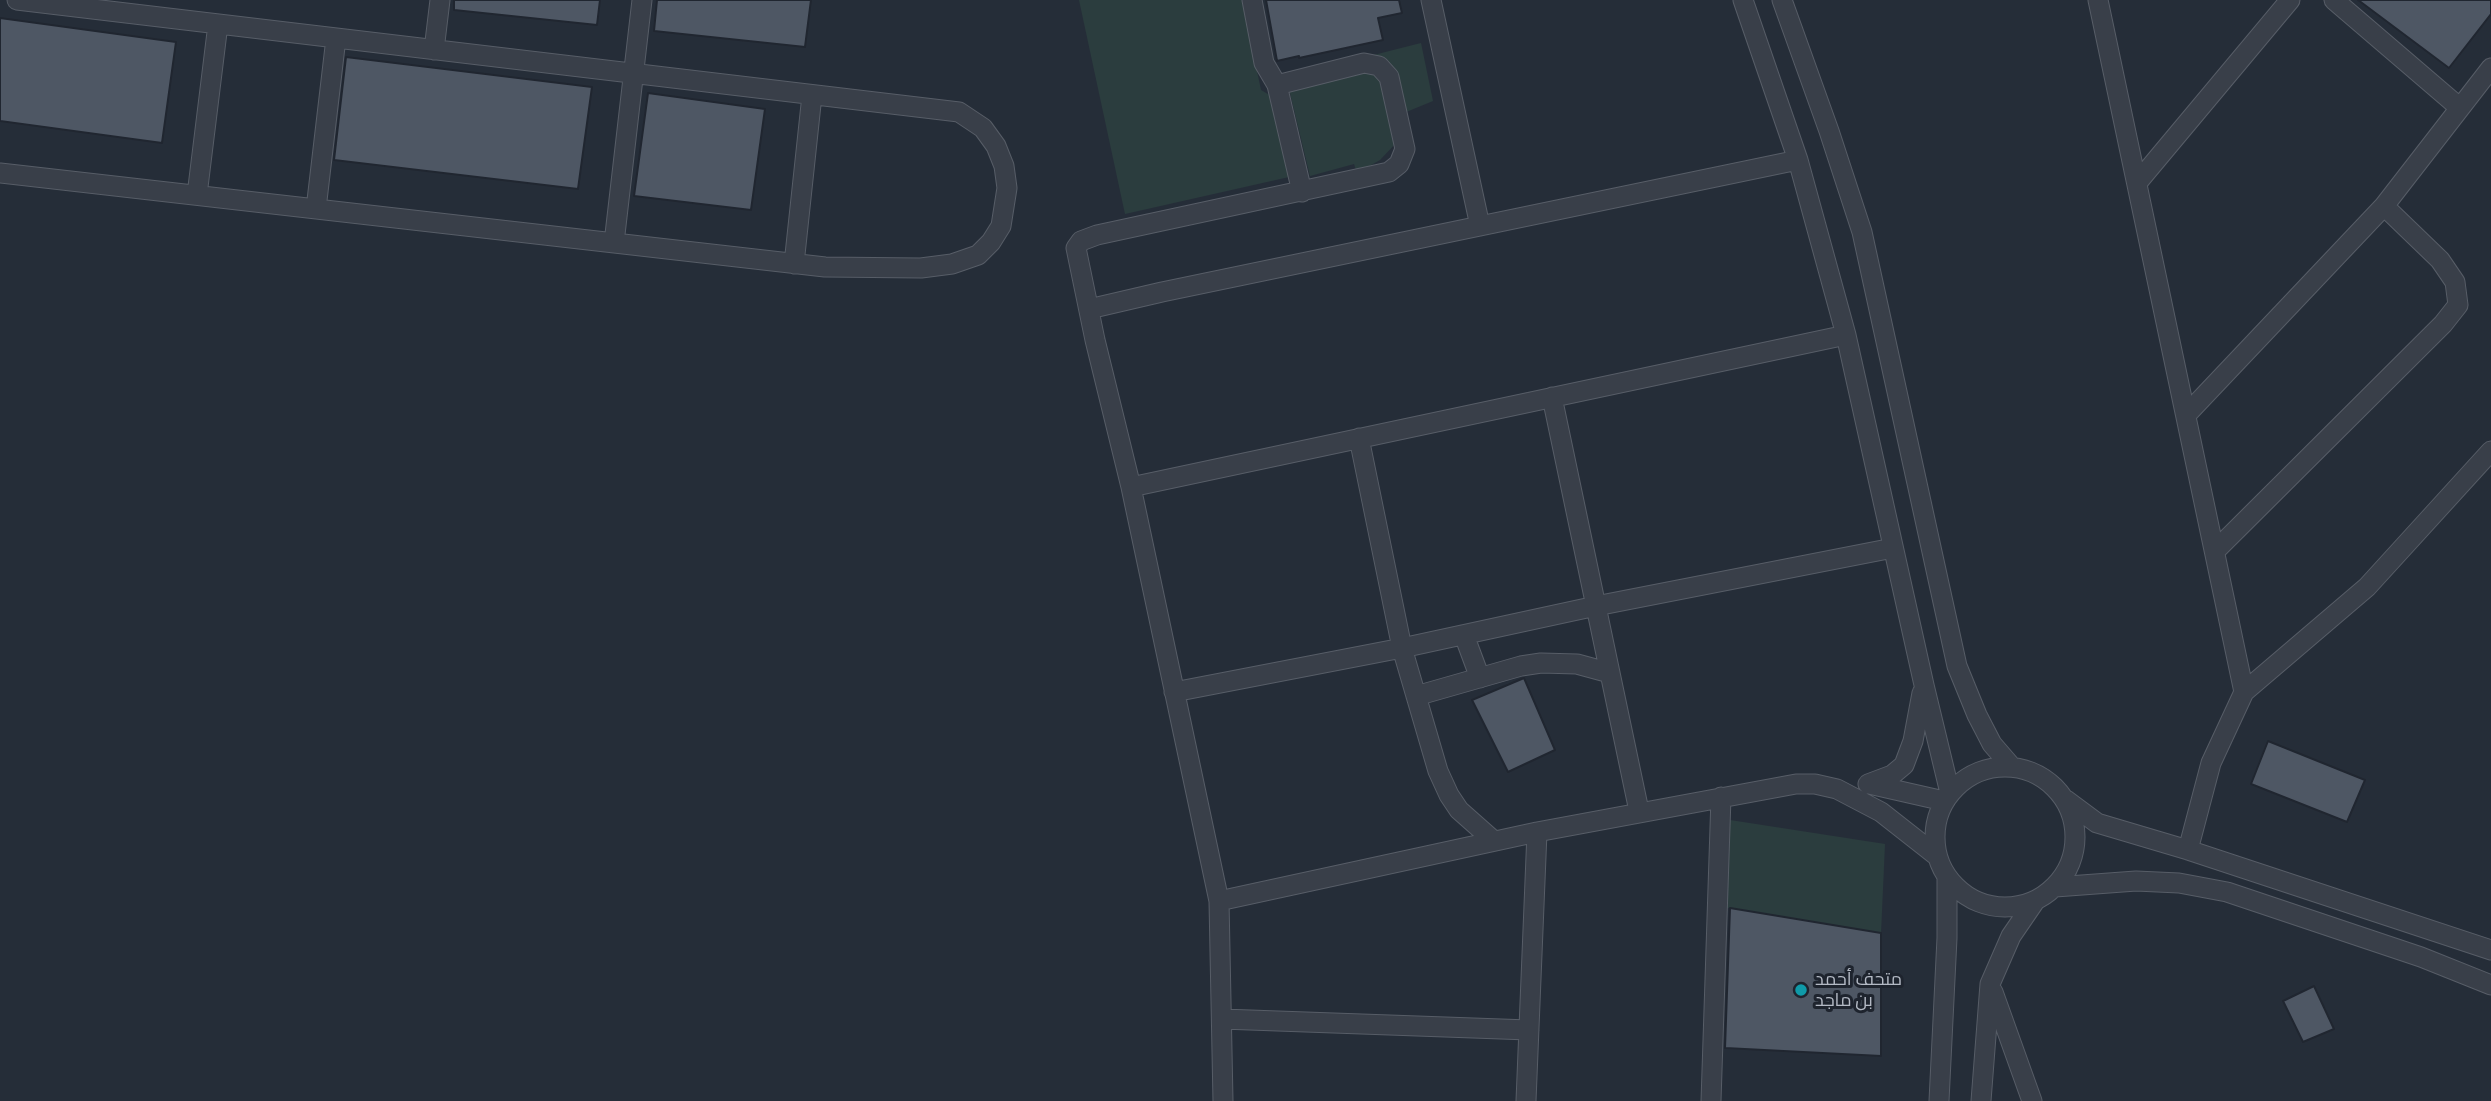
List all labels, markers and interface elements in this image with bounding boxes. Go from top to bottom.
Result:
place label: متحف أحمد بن ماجد [1815,969,1902,1012]
marker: متحف أحمد بن ماجد [1793,982,1809,998]

